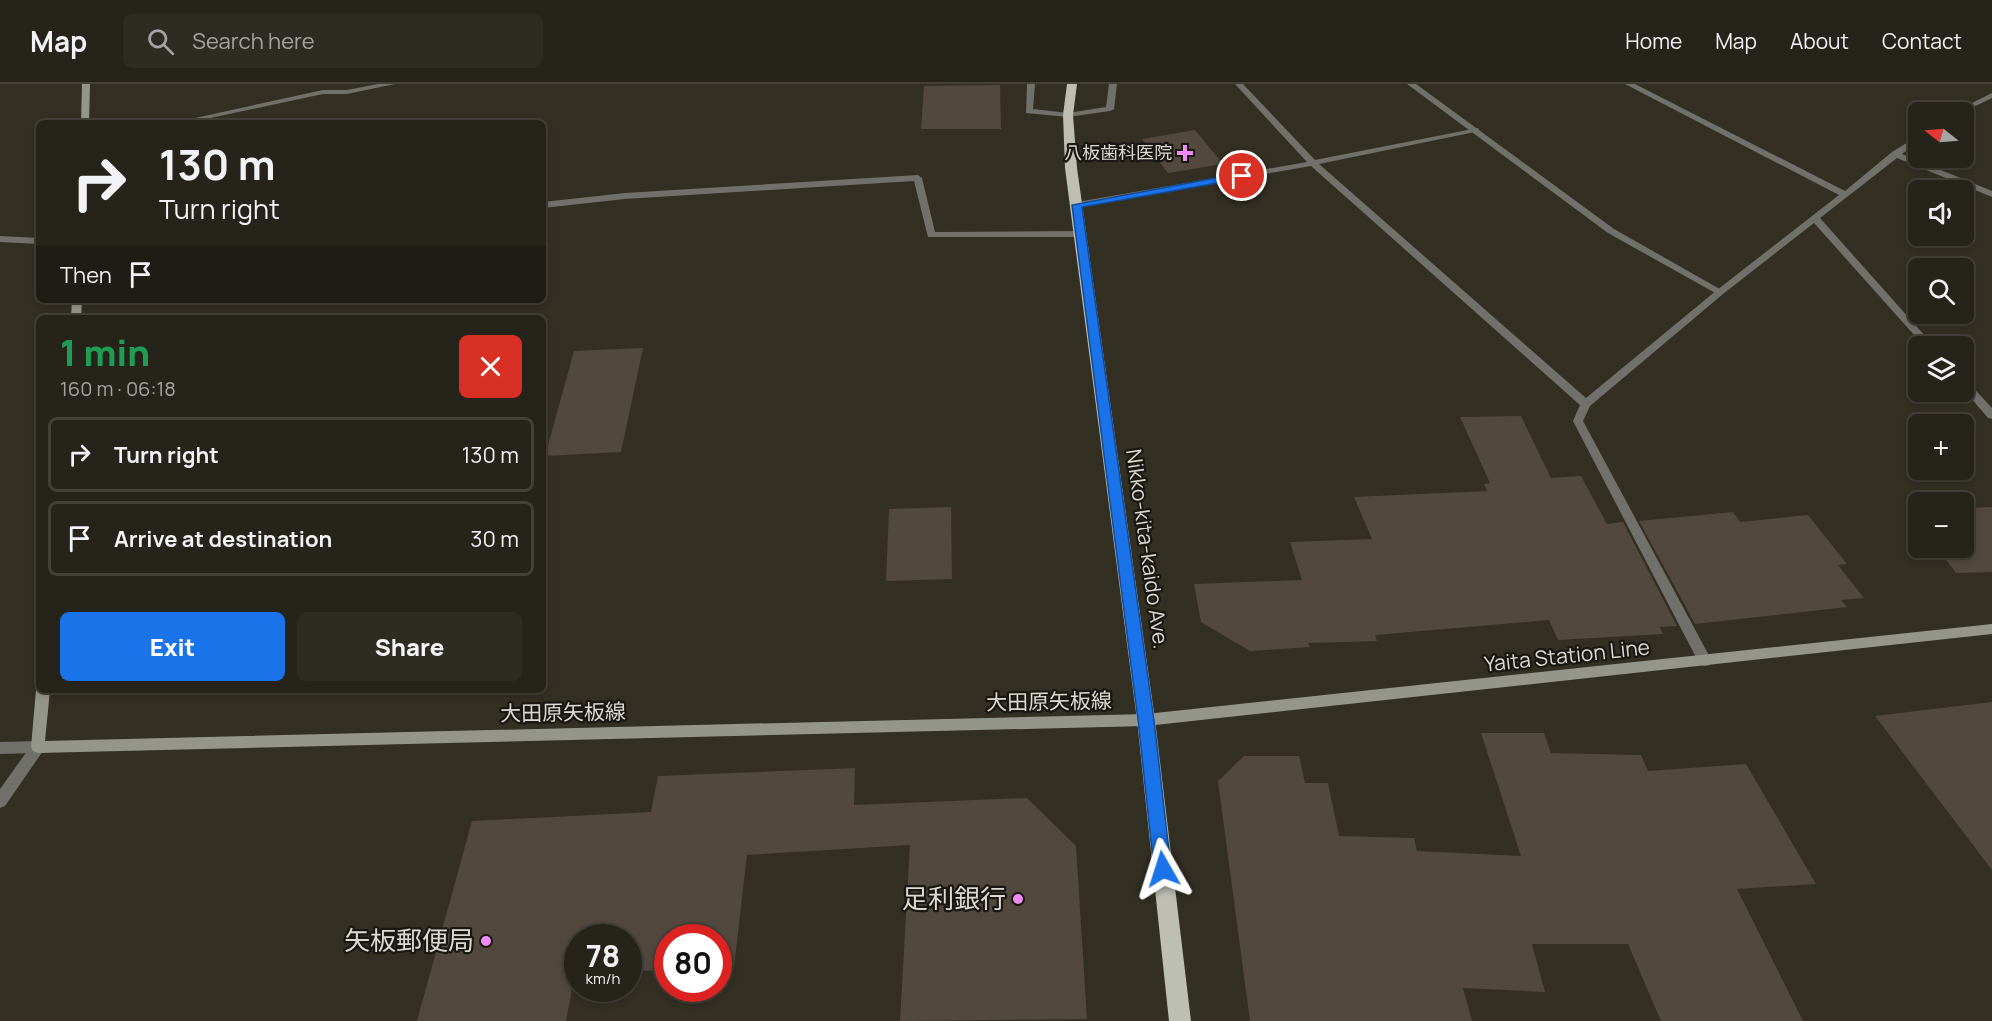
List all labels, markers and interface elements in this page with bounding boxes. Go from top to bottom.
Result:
search box [123,14,543,68]
text: Map [30,22,87,60]
icon: search [144,25,177,58]
text: Search here [192,26,315,56]
text: Home [1625,27,1682,55]
text: Map [1715,27,1757,55]
text: About [1790,27,1849,55]
text: Contact [1882,27,1962,55]
north arrow [1908,102,1974,168]
map controls [1908,102,1974,558]
text: 130 m [159,135,276,193]
place label: 八板歯科医院 [1064,140,1172,164]
icon: right [60,144,138,222]
marker: 八板歯科医院 [1176,144,1194,162]
pin [1216,150,1267,201]
icon: arrive [1225,159,1258,192]
button: sound [1908,180,1974,246]
text: Turn right [159,190,280,227]
icon: arrive [124,258,157,291]
button: search [1908,258,1974,324]
text: Then [60,260,112,290]
text: 1 min [60,328,150,377]
button: close [459,335,522,398]
button: layers [1908,336,1974,402]
text: 160 m · 06:18 [60,375,176,402]
button: + [1908,414,1974,480]
icon: right [63,438,96,471]
text: Turn right [114,440,219,470]
text: 130 m [462,440,519,470]
street label: Nikko-kita-kaido Ave. [1120,447,1176,650]
button: − [1908,492,1974,558]
icon: arrive [63,522,96,555]
text: Arrive at destination [114,524,332,554]
text: 30 m [470,524,519,554]
button: Exit [60,612,285,681]
button: Share [297,612,522,681]
street label: Yaita Station Line [1483,632,1651,678]
street label: 大田原矢板線 [986,686,1112,716]
street label: 大田原矢板線 [500,697,626,727]
position arrow [1131,837,1195,901]
place label: 足利銀行 [902,880,1006,916]
marker: 足利銀行 [1011,892,1025,906]
place label: 矢板郵便局 [344,922,474,958]
speed limit sign: 80 [654,924,732,1002]
marker: 矢板郵便局 [479,934,493,948]
text: 78 [586,935,620,976]
text: km/h [586,968,620,989]

